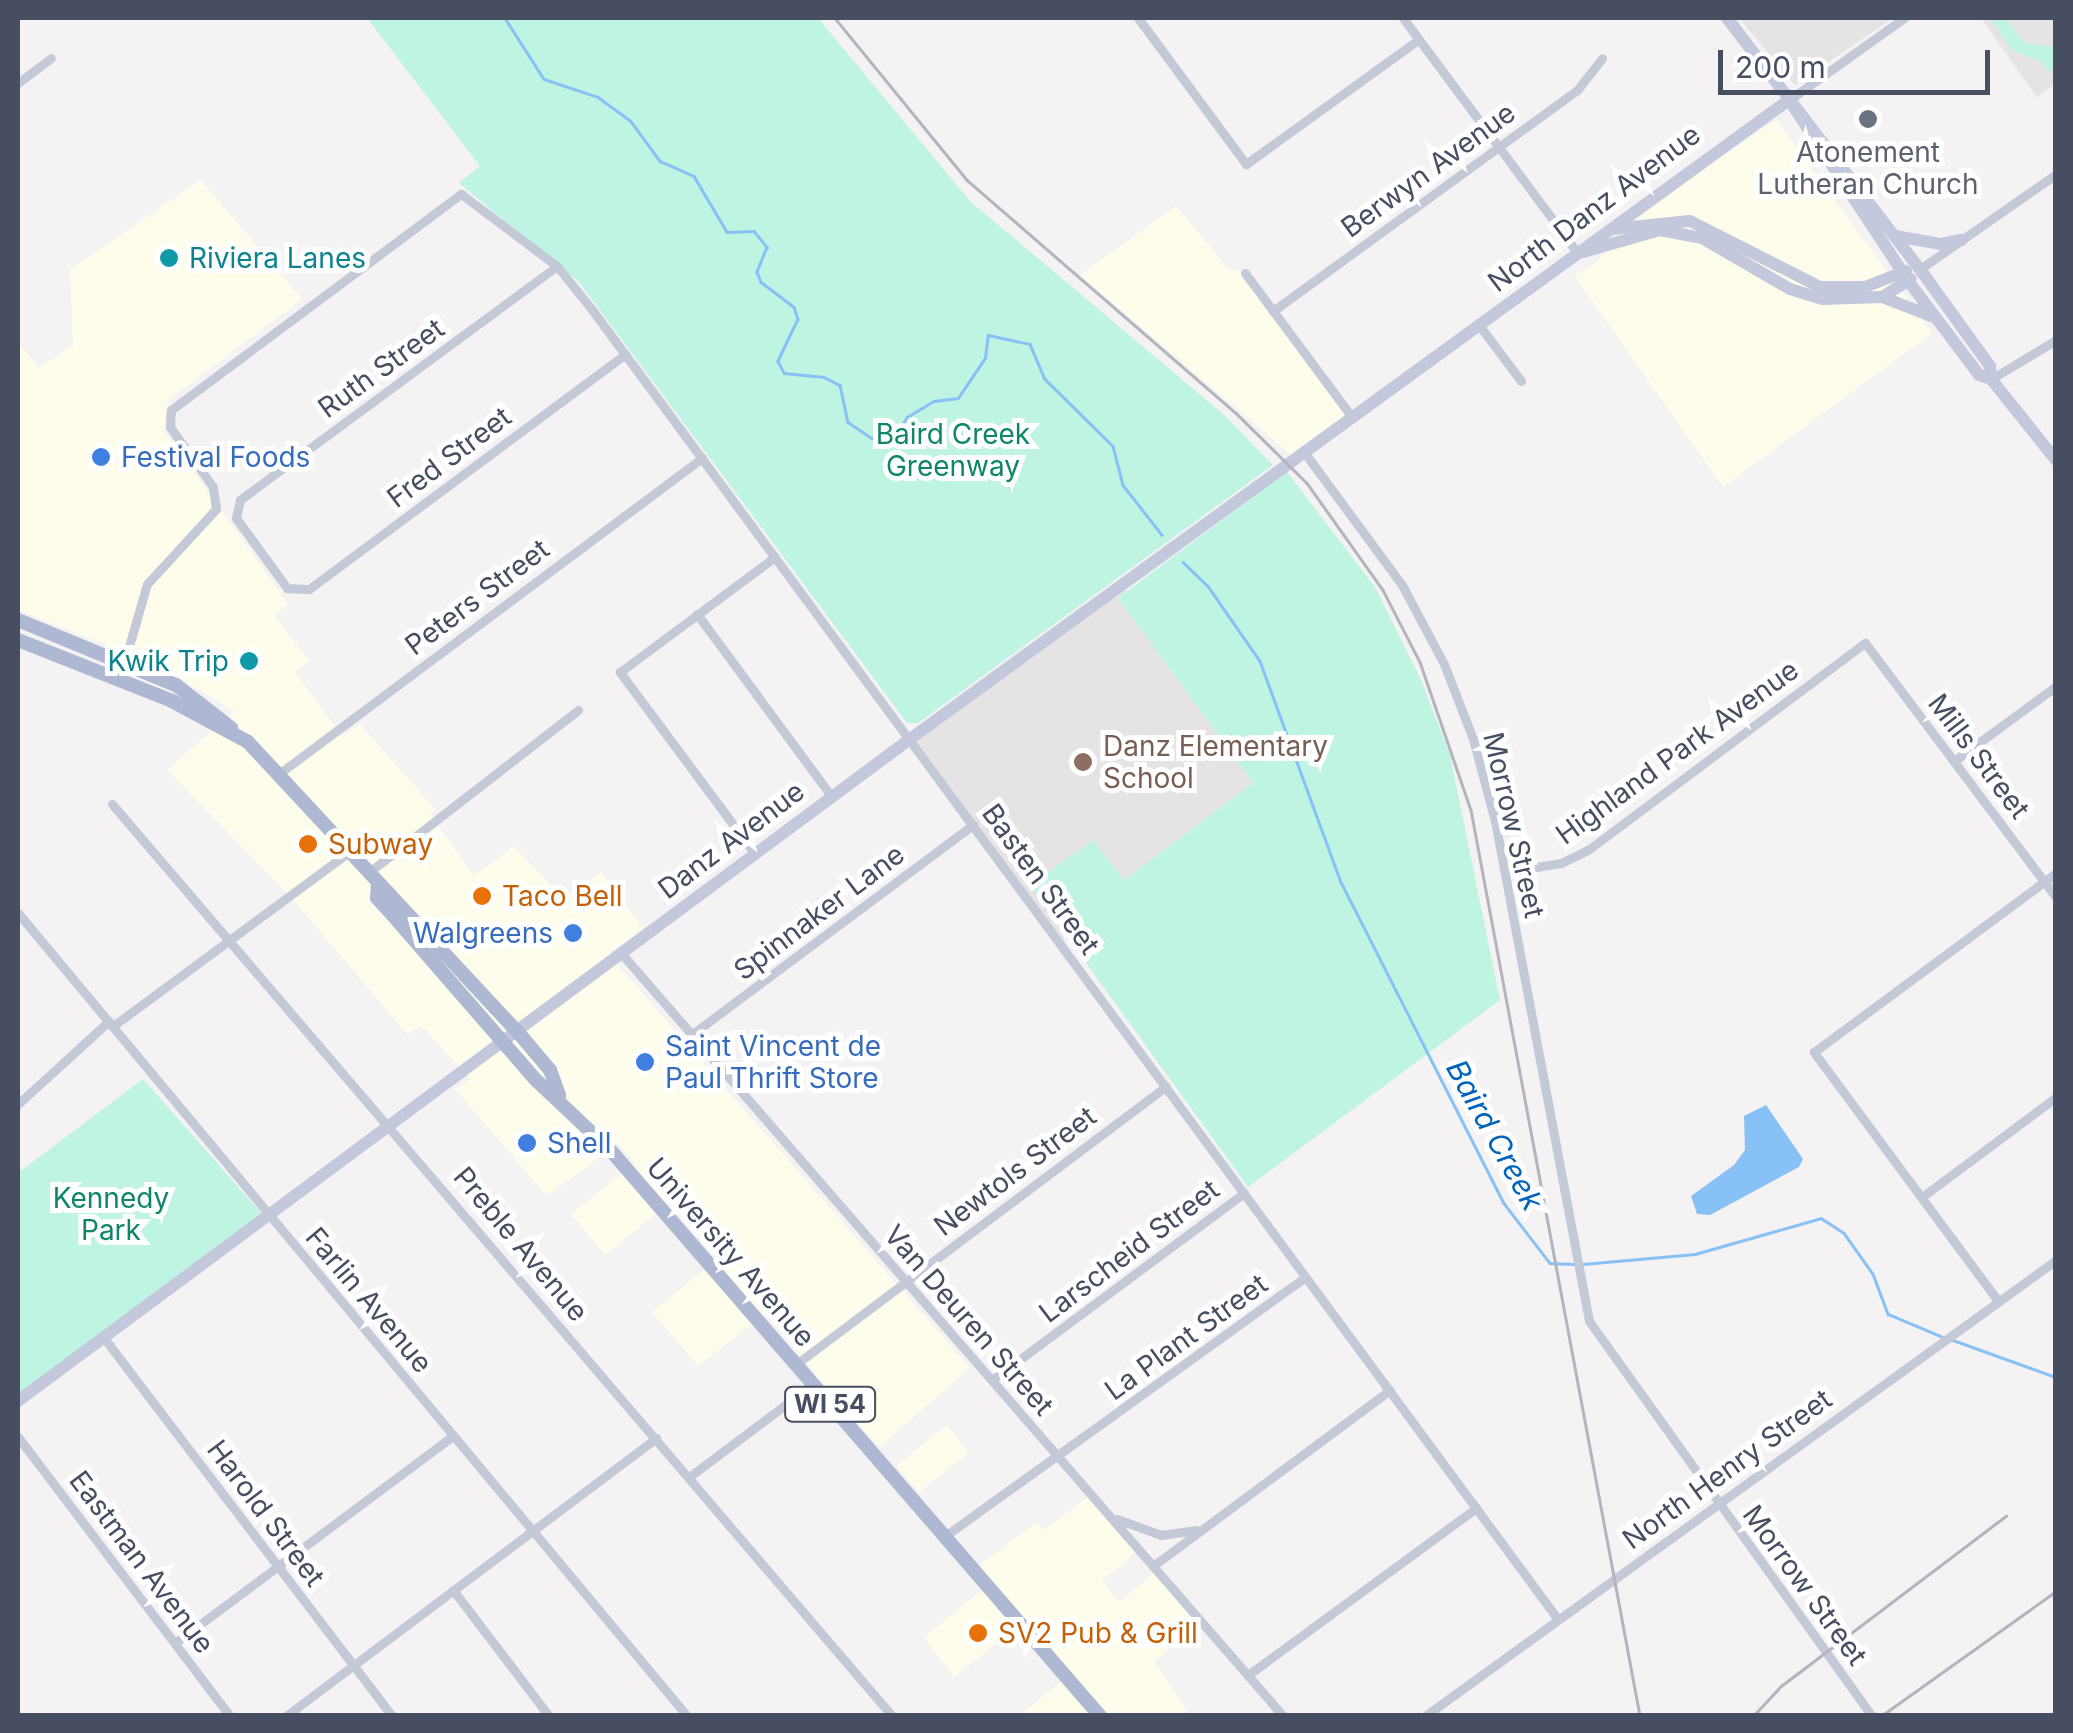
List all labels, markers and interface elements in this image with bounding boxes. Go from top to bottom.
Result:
scale bar [1723,30,1996,92]
text: 200 m [1735,49,1826,85]
street label: Berwyn Avenue [1334,96,1522,244]
marker: Atonement Lutheran Church [1857,108,1879,130]
street label: North Danz Avenue [1481,117,1707,299]
place label: Atonement Lutheran Church [1757,135,1979,201]
place label: Riviera Lanes [189,241,366,275]
marker: Riviera Lanes [158,247,180,269]
street label: Ruth Street [312,311,450,425]
street label: Fred Street [381,400,517,514]
park label: Baird Creek Greenway [876,417,1030,483]
place label: Festival Foods [121,440,310,474]
marker: Festival Foods [90,446,112,468]
street label: Peters Street [398,532,556,662]
place label: Kwik Trip [108,644,229,678]
marker: Kwik Trip [238,650,260,672]
street label: Highland Park Avenue [1549,653,1805,851]
street label: Mills Street [1921,687,2037,825]
place label: Danz Elementary School [1103,729,1328,795]
street label: Morrow Street [1476,729,1552,921]
marker: Danz Elementary School [1072,751,1094,773]
street label: Danz Avenue [651,774,811,906]
street label: Basten Street [975,797,1107,961]
place label: Subway [328,827,433,861]
marker: Subway [297,833,319,855]
street label: Spinnaker Lane [727,837,911,987]
place label: Taco Bell [502,879,623,913]
marker: Taco Bell [471,885,493,907]
place label: Walgreens [413,916,553,950]
marker: Walgreens [562,922,584,944]
place label: Saint Vincent de Paul Thrift Store [665,1029,881,1095]
marker: Saint Vincent de Paul Thrift Store [634,1051,656,1073]
water label: Baird Creek [1439,1053,1551,1217]
street label: Newtols Street [927,1099,1103,1243]
place label: Shell [547,1126,611,1160]
marker: Shell [516,1132,538,1154]
street label: University Avenue [640,1151,822,1353]
street label: Preble Avenue [447,1160,595,1328]
street label: Larscheid Street [1032,1172,1226,1330]
park label: Kennedy Park [53,1181,169,1247]
street label: Van Deuren Street [877,1218,1061,1422]
street label: Farlin Avenue [299,1221,439,1379]
street label: La Plant Street [1098,1267,1274,1407]
street label: North Henry Street [1616,1382,1838,1556]
road number: WI 54 [782,1384,878,1424]
street label: Harold Street [200,1433,332,1593]
street label: Eastman Avenue [63,1464,221,1660]
street label: Morrow Street [1736,1499,1874,1671]
place label: SV2 Pub & Grill [998,1616,1198,1650]
marker: SV2 Pub & Grill [967,1622,989,1644]

